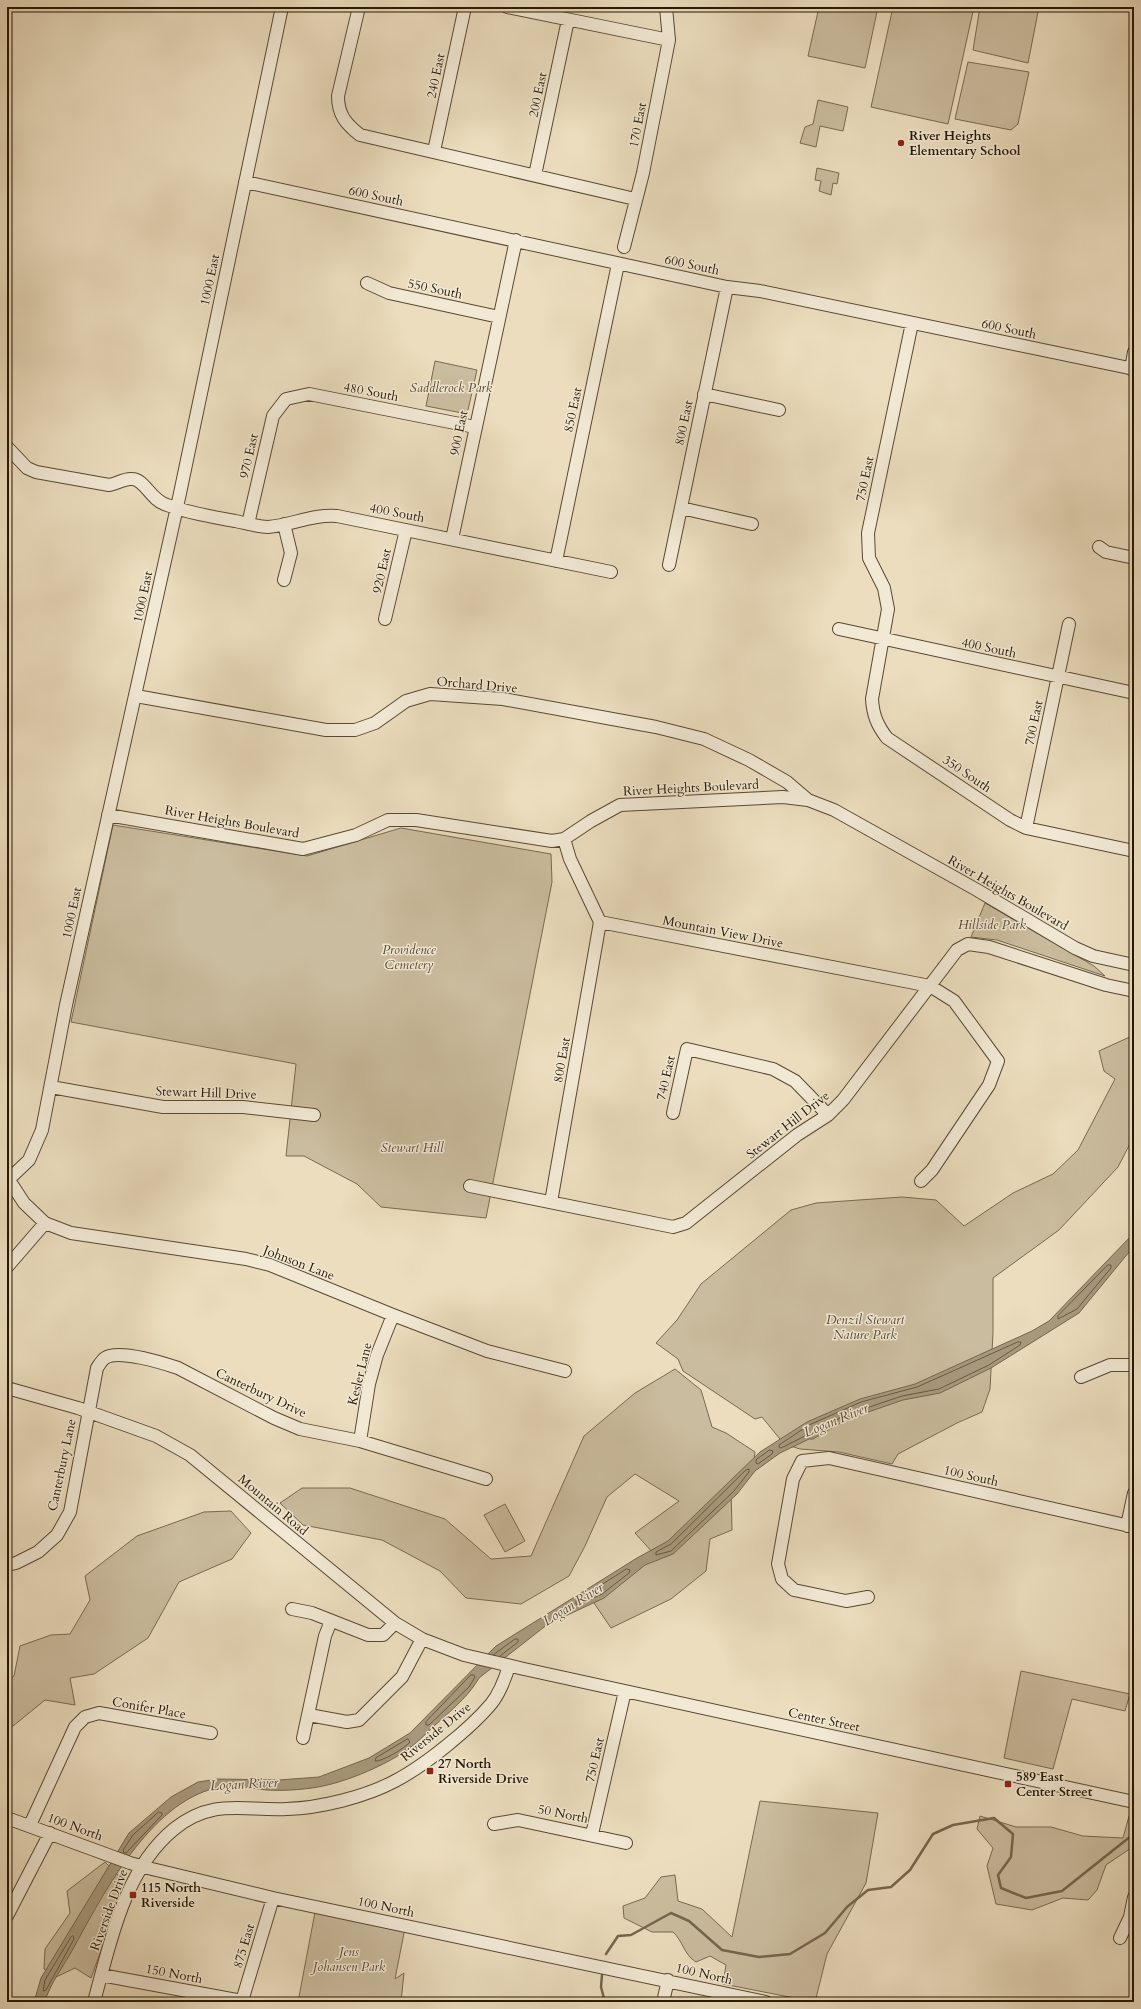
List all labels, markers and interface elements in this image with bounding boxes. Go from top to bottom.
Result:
street label: 240 East [422,52,450,100]
street label: 200 East [524,71,552,119]
street label: 170 East [625,101,651,149]
place label: River Heights Elementary School [909,127,1021,160]
marker: River Heights Elementary School [896,138,906,148]
street label: 600 South [347,181,405,211]
street label: 600 South [663,250,721,280]
street label: 1000 East [196,253,224,307]
street label: 550 South [406,274,464,304]
street label: 600 South [980,314,1038,344]
street label: 480 South [342,378,400,406]
park label: Saddlerock Park [410,379,493,397]
street label: 850 East [559,386,587,434]
street label: 800 East [670,399,698,447]
street label: 900 East [445,409,473,457]
street label: 970 East [235,432,263,480]
street label: 750 East [851,455,879,503]
street label: 400 South [368,499,426,527]
street label: 920 East [368,547,396,595]
street label: 1000 East [129,570,157,624]
street label: 400 South [960,633,1018,663]
street label: Orchard Drive [436,672,518,698]
street label: 700 East [1020,699,1048,747]
street label: 350 South [939,751,995,797]
street label: River Heights Boulevard [623,775,760,801]
street label: River Heights Boulevard [163,801,301,843]
street label: River Heights Boulevard [945,851,1072,935]
street label: 1000 East [58,886,86,940]
street label: Mountain View Drive [661,911,785,953]
park label: Hillside Park [958,916,1027,934]
park label: Providence Cemetery [382,941,437,974]
street label: 800 East [549,1036,575,1084]
street label: 740 East [652,1054,680,1102]
street label: Stewart Hill Drive [155,1082,257,1104]
street label: Stewart Hill Drive [743,1087,833,1163]
park label: Stewart Hill [380,1139,444,1157]
street label: Johnson Lane [259,1240,337,1285]
park label: Denzil Stewart Nature Park [826,1311,904,1344]
street label: Kesler Lane [344,1341,377,1407]
street label: Canterbury Drive [213,1364,309,1422]
water label: Logan River [801,1398,872,1442]
street label: Canterbury Lane [43,1417,81,1513]
street label: 100 South [942,1461,1000,1491]
street label: Mountain Road [234,1470,312,1540]
water label: Logan River [539,1578,607,1630]
street label: Conifer Place [111,1693,187,1723]
street label: Riverside Drive [397,1698,475,1766]
street label: Center Street [787,1704,861,1736]
street label: 750 East [581,1736,609,1784]
place label: 27 North Riverside Drive [438,1755,529,1788]
marker: 27 North Riverside Drive [425,1766,435,1776]
place label: 589 East Center Street [1016,1768,1093,1801]
water label: Logan River [209,1773,279,1795]
marker: 589 East Center Street [1003,1779,1013,1789]
street label: 50 North [536,1800,590,1828]
street label: 100 North [45,1809,105,1845]
street label: Riverside Drive [86,1867,132,1953]
place label: 115 North Riverside [141,1879,201,1912]
marker: 115 North Riverside [128,1890,138,1900]
street label: 100 North [356,1892,416,1922]
street label: 875 East [229,1922,259,1970]
park label: Jens Johansen Park [310,1943,386,1976]
street label: 100 North [674,1959,734,1989]
street label: 150 North [144,1960,204,1988]

